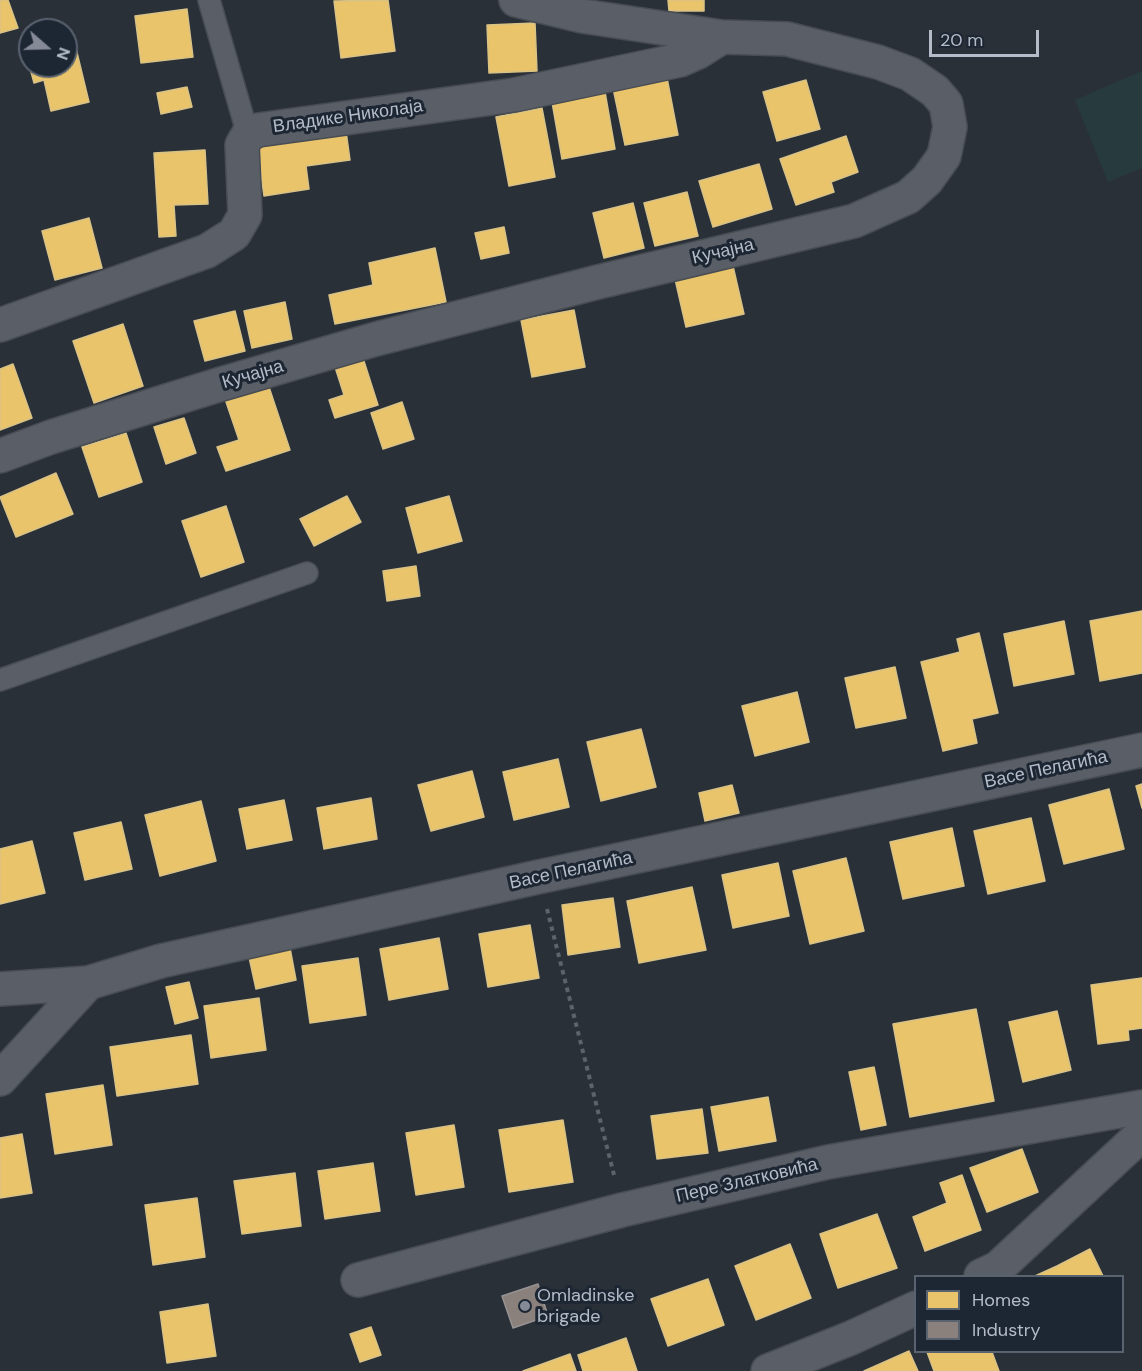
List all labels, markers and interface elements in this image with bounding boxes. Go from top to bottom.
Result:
north arrow [18,18,78,78]
scale bar [932,18,1042,56]
text: 20 m [940,28,983,52]
text: N [52,45,75,63]
street label: Владике Николаја [272,96,424,138]
street label: Кучајна [690,234,756,270]
street label: Кучајна [220,356,286,394]
street label: Васе Пелагића [982,746,1110,794]
street label: Васе Пелагића [507,847,635,895]
street label: Пере Златковића [674,1154,820,1208]
legend [914,1275,1124,1353]
place label: Omladinske brigade [537,1285,634,1328]
text: Homes [972,1288,1030,1312]
marker: Omladinske brigade [518,1299,532,1313]
text: Industry [972,1318,1041,1342]

